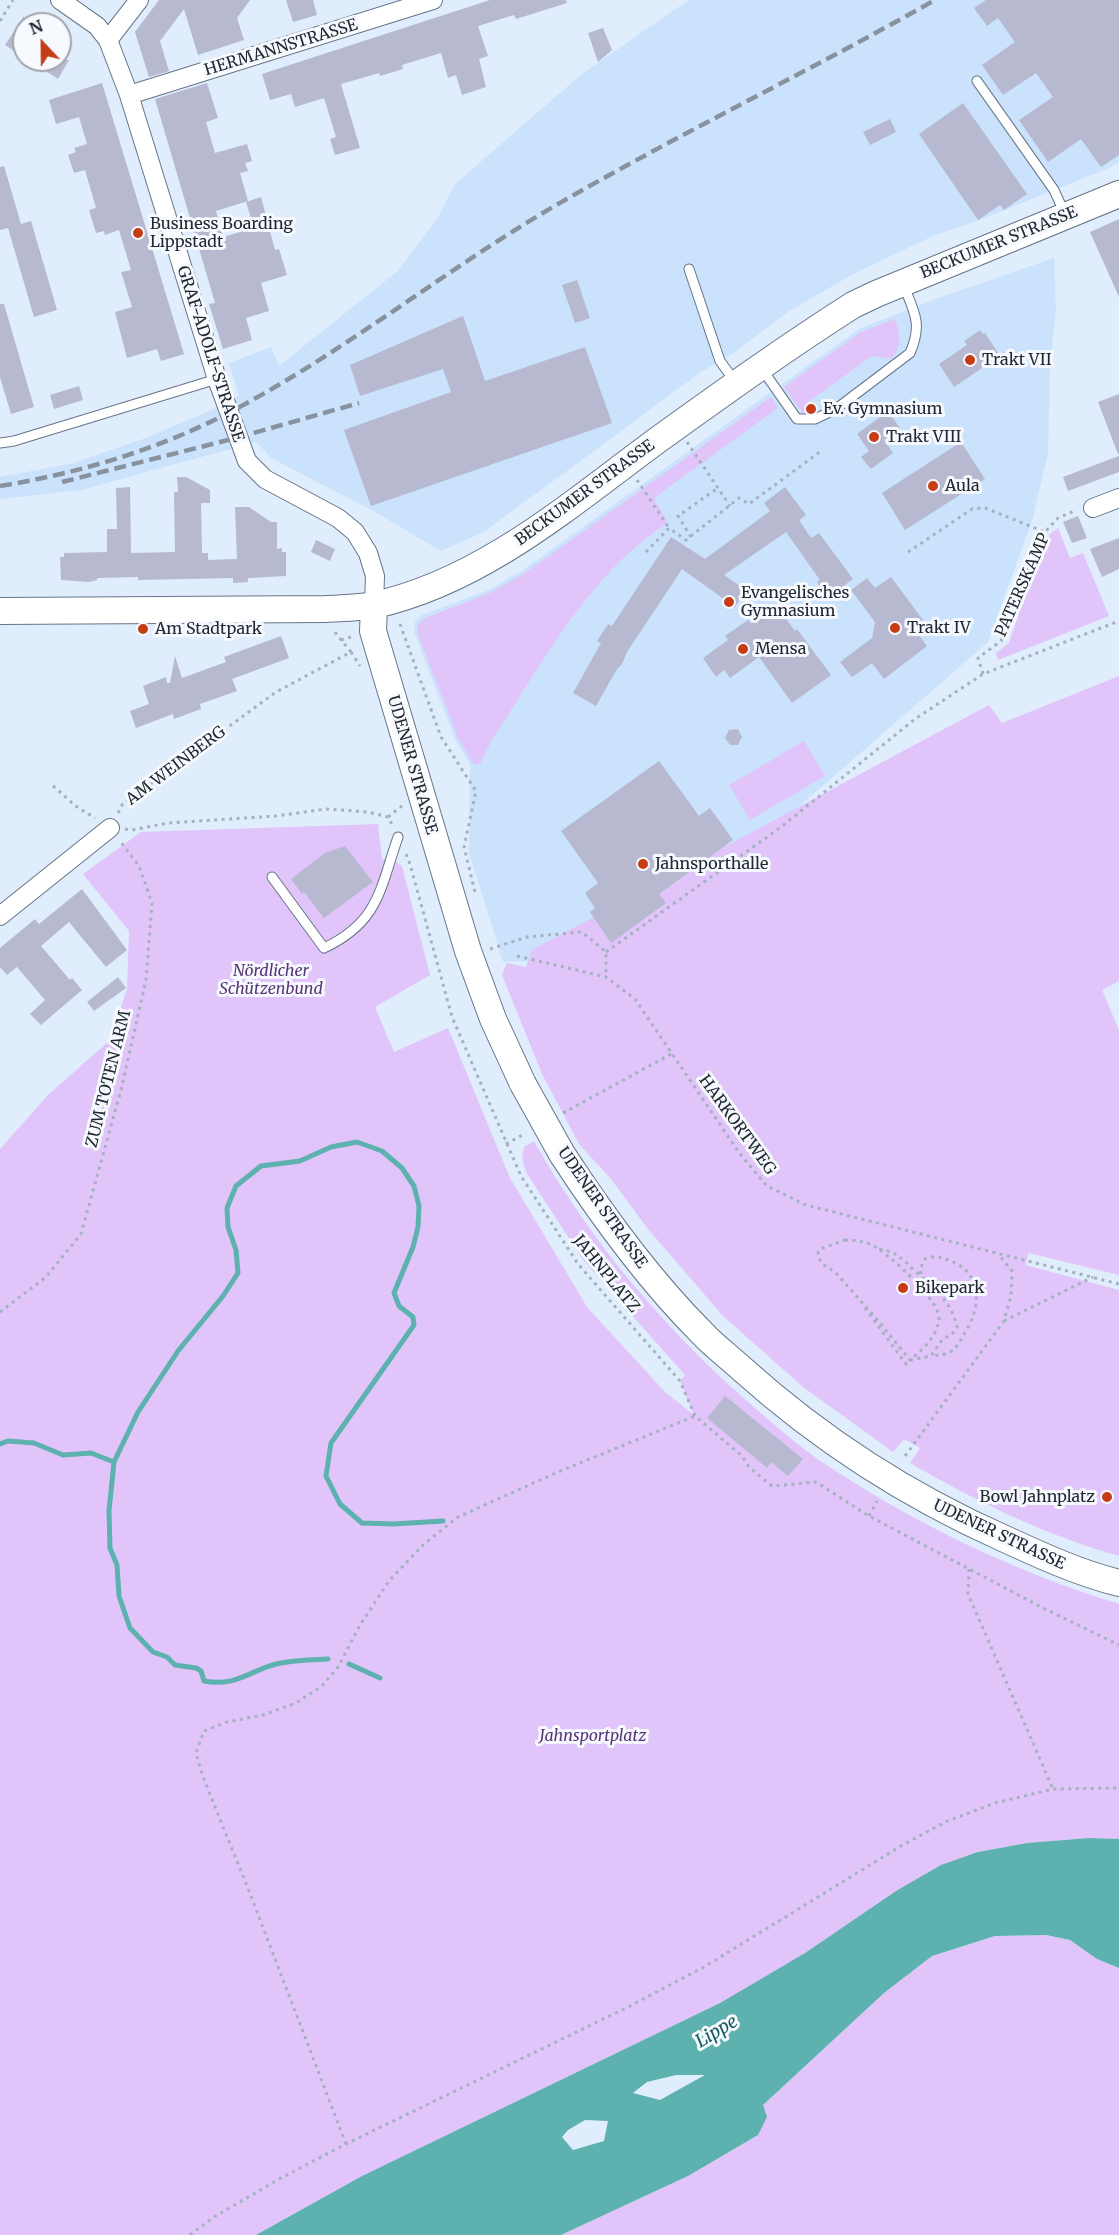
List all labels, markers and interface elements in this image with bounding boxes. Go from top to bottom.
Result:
north arrow [12,12,72,72]
text: N [26,16,46,39]
street label: HERMANNSTRASSE [202,16,360,80]
street label: BECKUMER STRASSE [918,203,1080,283]
place label: Business Boarding Lippstadt [150,214,293,252]
marker: Business Boarding Lippstadt [131,226,145,240]
street label: GRAF-ADOLF-STRASSE [172,264,248,444]
place label: Trakt VII [982,350,1052,370]
marker: Trakt VII [963,353,977,367]
place label: Ev. Gymnasium [823,399,942,419]
marker: Ev. Gymnasium [804,402,818,416]
place label: Trakt VIII [886,427,962,447]
marker: Trakt VIII [867,430,881,444]
street label: BECKUMER STRASSE [512,436,658,550]
place label: Aula [945,476,979,496]
marker: Aula [926,479,940,493]
street label: PATERSKAMP [992,530,1054,640]
place label: Evangelisches Gymnasium [741,583,849,621]
marker: Evangelisches Gymnasium [722,595,736,609]
place label: Trakt IV [907,618,971,638]
place label: Am Stadtpark [155,619,262,639]
marker: Trakt IV [888,621,902,635]
marker: Am Stadtpark [136,622,150,636]
place label: Mensa [755,639,806,659]
marker: Mensa [736,642,750,656]
street label: UDENER STRASSE [383,693,441,837]
street label: AM WEINBERG [123,722,229,810]
place label: Jahnsporthalle [655,854,768,874]
marker: Jahnsporthalle [636,857,650,871]
park label: Nördlicher Schützenbund [219,961,323,999]
street label: ZUM TOTEN ARM [83,1008,135,1150]
street label: HARKORTWEG [694,1072,780,1178]
street label: UDENER STRASSE [553,1144,651,1272]
street label: JAHNPLATZ [569,1231,643,1317]
place label: Bikepark [915,1278,984,1298]
marker: Bikepark [896,1281,910,1295]
place label: Bowl Jahnplatz [980,1487,1095,1507]
marker: Bowl Jahnplatz [1100,1490,1114,1504]
street label: UDENER STRASSE [930,1496,1068,1574]
park label: Jahnsportplatz [540,1726,646,1746]
water label: Lippe [692,2011,742,2053]

